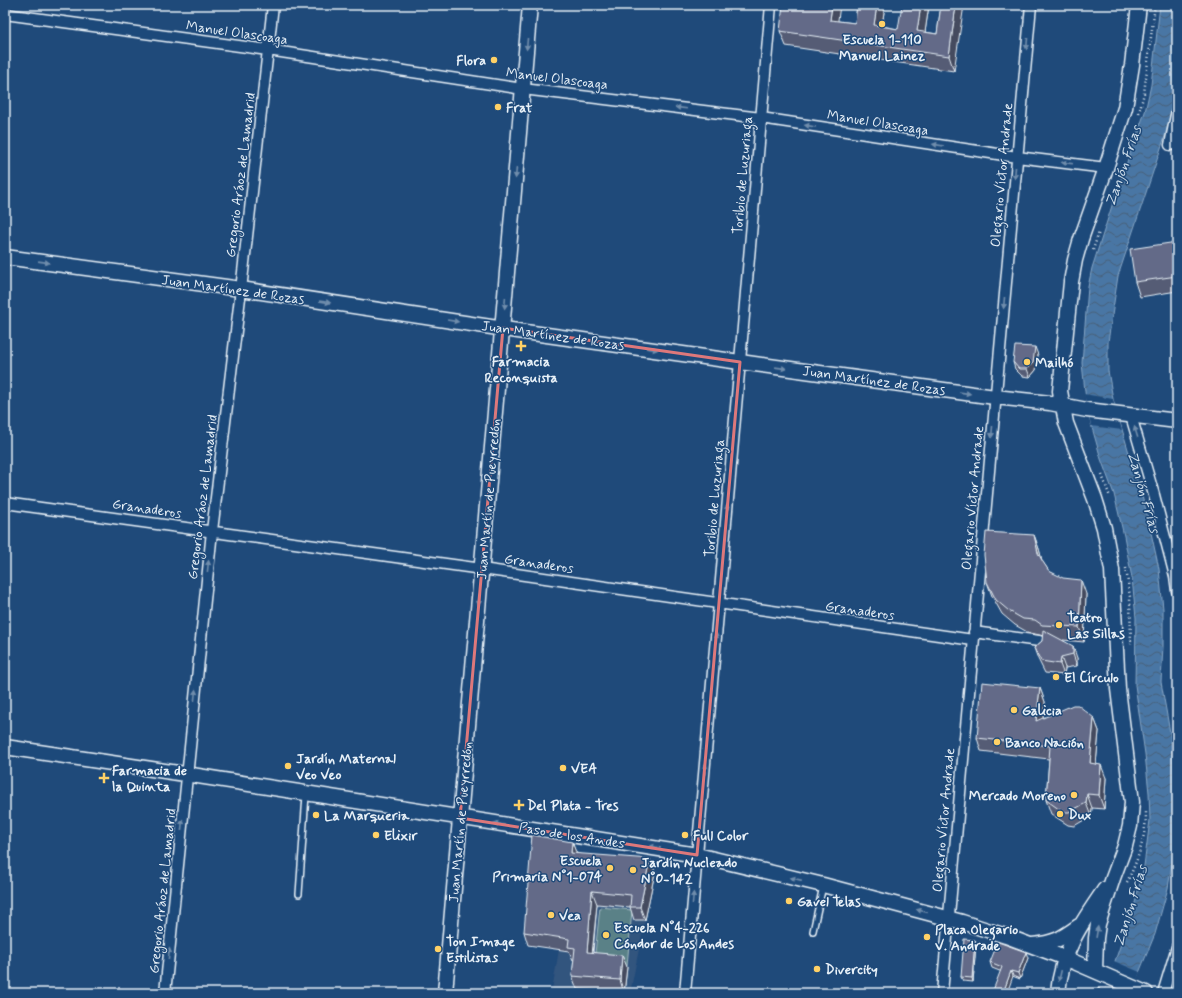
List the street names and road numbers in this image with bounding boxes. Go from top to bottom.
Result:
street label: Manuel Olascoaga [185,17,289,49]
street label: Manuel Olascoaga [505,64,609,94]
street label: Gregorio Aráoz de Lamadrid [222,92,261,259]
street label: Olegario Víctor Andrade [987,102,1019,248]
street label: Manuel Olascoaga [826,106,930,140]
street label: Toribio de Luzuriaga [729,115,759,235]
street label: Juan Martínez de Rozas [160,271,306,309]
street label: Juan Martínez de Rozas [480,317,626,355]
street label: Juan Martínez de Rozas [801,362,947,400]
street label: Gregorio Aráoz de Lamadrid [184,414,223,581]
street label: Juan Martín de Pueyrredón [473,418,505,580]
street label: Olegario Víctor Andrade [958,425,990,571]
street label: Toribio de Luzuriaga [701,438,731,558]
street label: Granaderos [111,495,183,523]
street label: Granaderos [503,550,575,578]
street label: Granaderos [824,597,896,625]
street label: Juan Martín de Pueyrredón [445,741,477,903]
street label: Olegario Víctor Andrade [929,747,961,893]
street label: Gregorio Aráoz de Lamadrid [145,808,182,975]
street label: Paso de los Andes [518,819,626,853]

